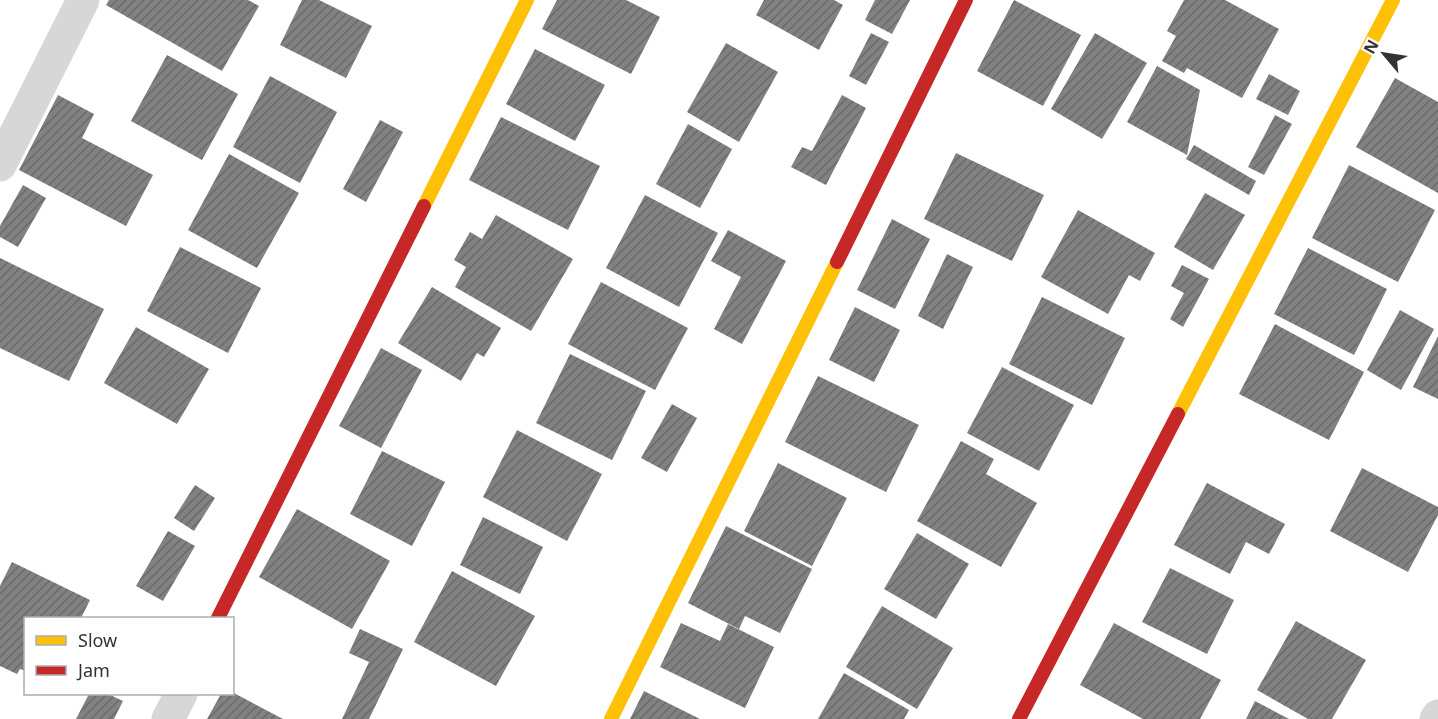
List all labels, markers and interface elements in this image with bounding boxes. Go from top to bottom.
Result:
north arrow [1354,24,1414,84]
text: N [1358,36,1384,58]
legend [24,617,234,695]
text: Slow [78,628,117,652]
text: Jam [76,658,110,682]

